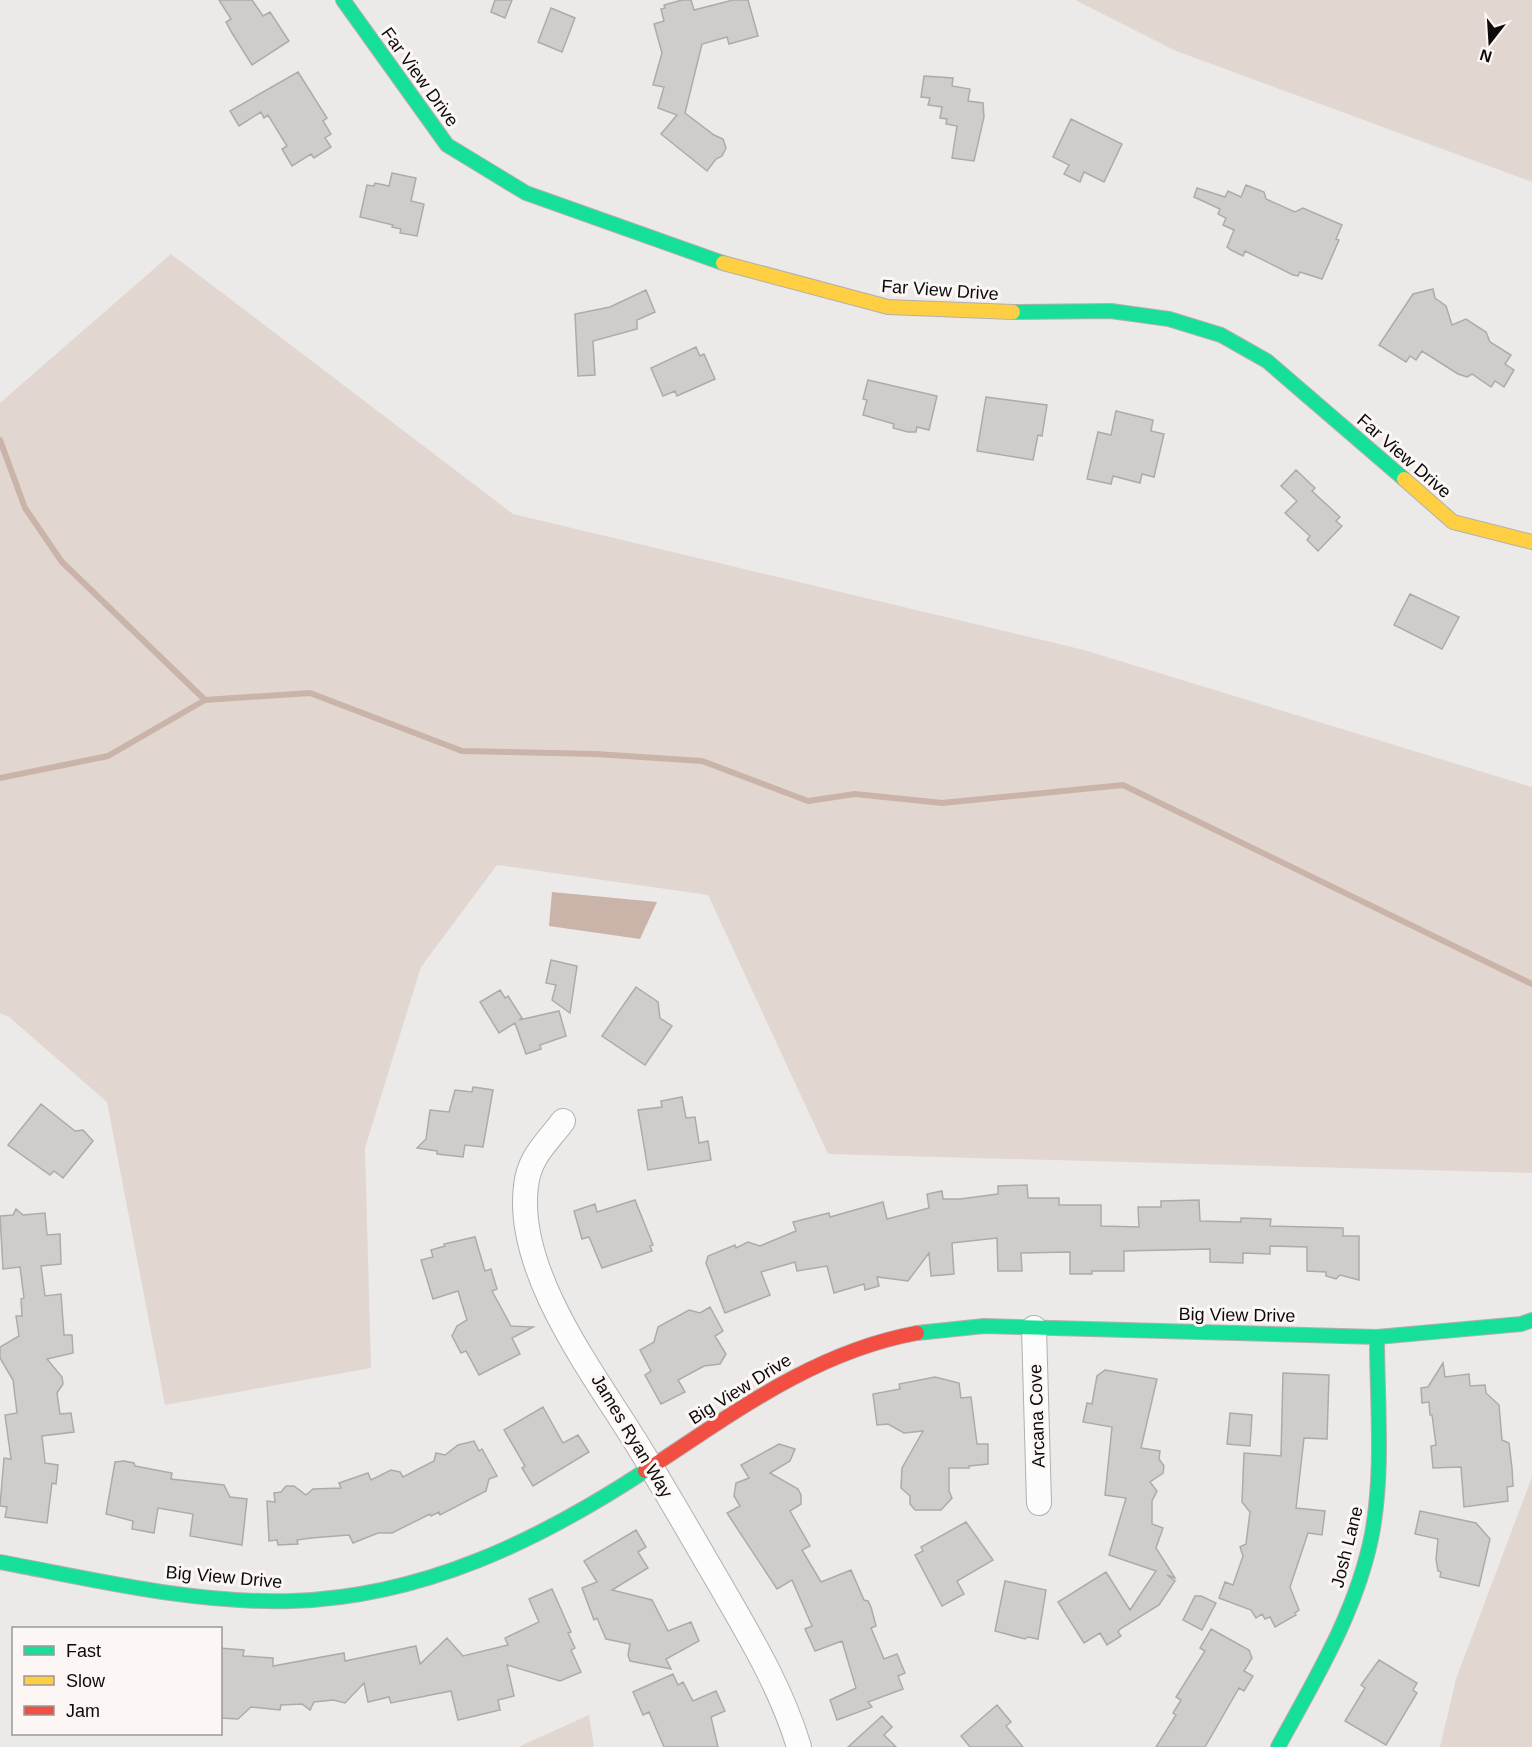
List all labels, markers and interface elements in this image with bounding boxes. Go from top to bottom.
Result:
north arrow [1460,12,1520,72]
street label: Far View Drive [377,24,463,130]
text: N [1478,46,1494,66]
street label: Far View Drive [881,276,999,304]
street label: Far View Drive [1353,410,1455,502]
street label: Big View Drive [1178,1304,1296,1326]
street label: Big View Drive [685,1350,795,1428]
street label: Arcana Cove [1025,1364,1049,1468]
street label: James Ryan Way [587,1371,677,1501]
street label: Josh Lane [1327,1504,1367,1590]
street label: Big View Drive [165,1562,283,1592]
legend [12,1627,222,1735]
text: Fast [66,1641,101,1661]
text: Slow [66,1671,106,1691]
text: Jam [66,1701,100,1721]

